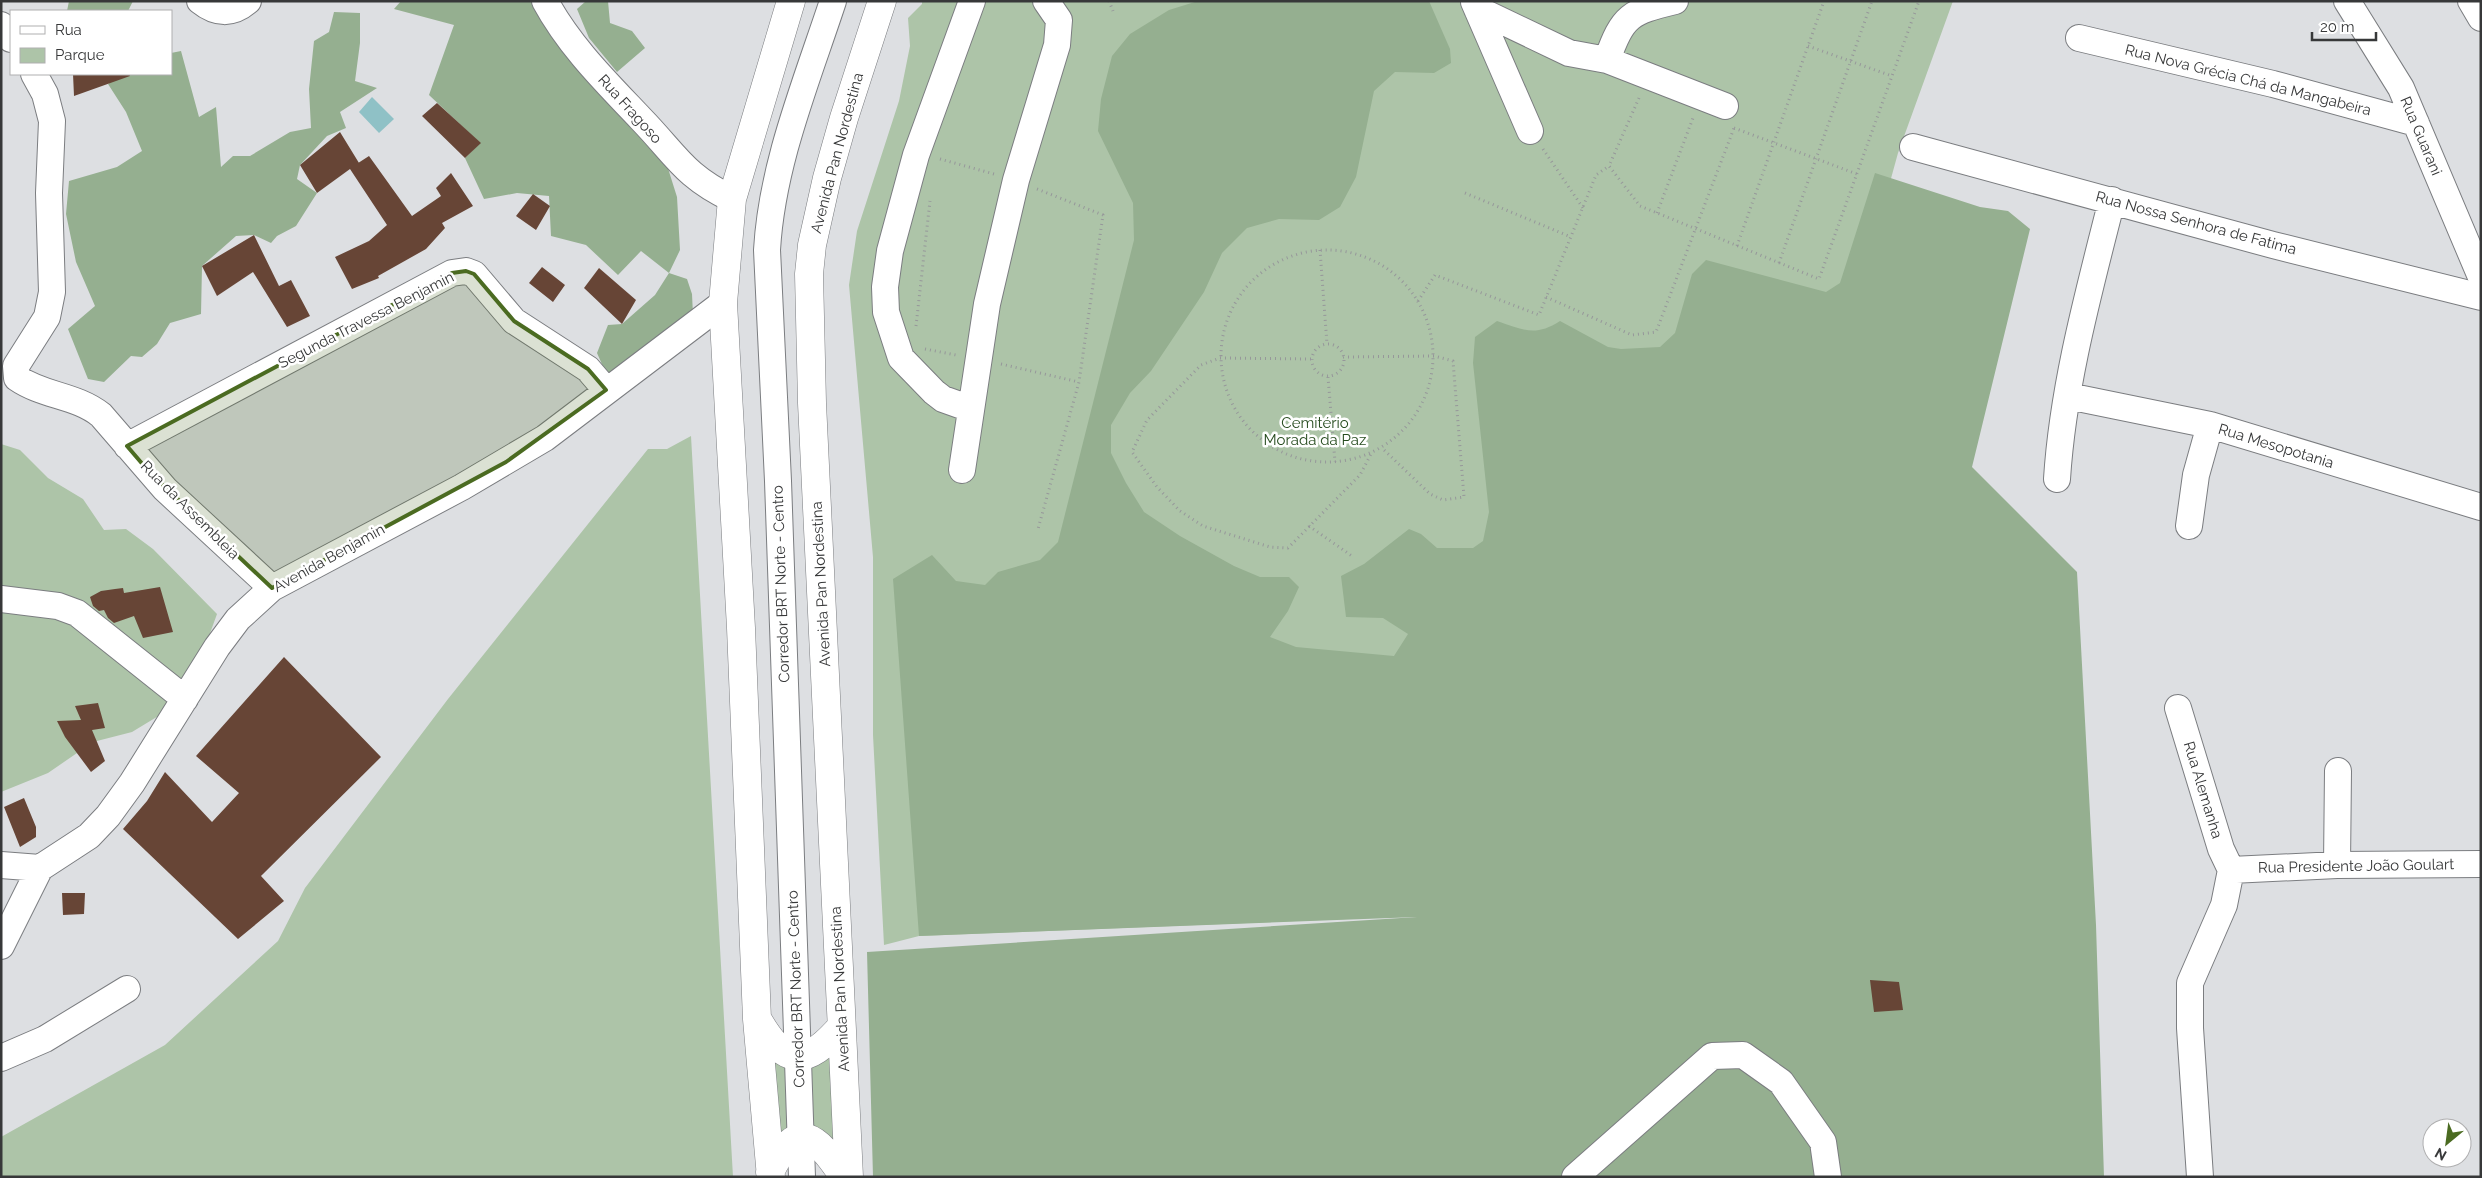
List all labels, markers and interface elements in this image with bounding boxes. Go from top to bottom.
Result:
legend [10,10,172,75]
scale bar [2312,10,2376,42]
text: 20 m [2320,18,2355,36]
text: Rua [55,21,82,39]
street label: Rua Nova Grécia Chá da Mangabeira [2123,41,2373,119]
text: Parque [55,46,105,64]
street label: Rua Fragoso [594,71,666,147]
street label: Avenida Pan Nordestina [807,71,867,235]
street label: Rua Guarani [2396,94,2446,178]
street label: Rua Nossa Senhora de Fatima [2094,187,2298,259]
street label: Segunda Travessa Benjamin [275,268,457,372]
park label: Cemitério Morada da Paz [1264,414,1366,449]
street label: Rua Mesopotania [2216,420,2336,472]
street label: Rua da Assembleia [137,457,243,563]
street label: Corredor BRT Norte - Centro [769,485,793,683]
street label: Avenida Pan Nordestina [808,501,834,667]
street label: Avenida Benjamin [270,520,388,596]
street label: Rua Alemanha [2180,739,2226,841]
street label: Rua Presidente João Goulart [2258,855,2454,877]
street label: Corredor BRT Norte - Centro [784,890,808,1088]
street label: Avenida Pan Nordestina [827,906,853,1072]
north arrow [2422,1118,2472,1168]
text: N [2432,1145,2449,1164]

